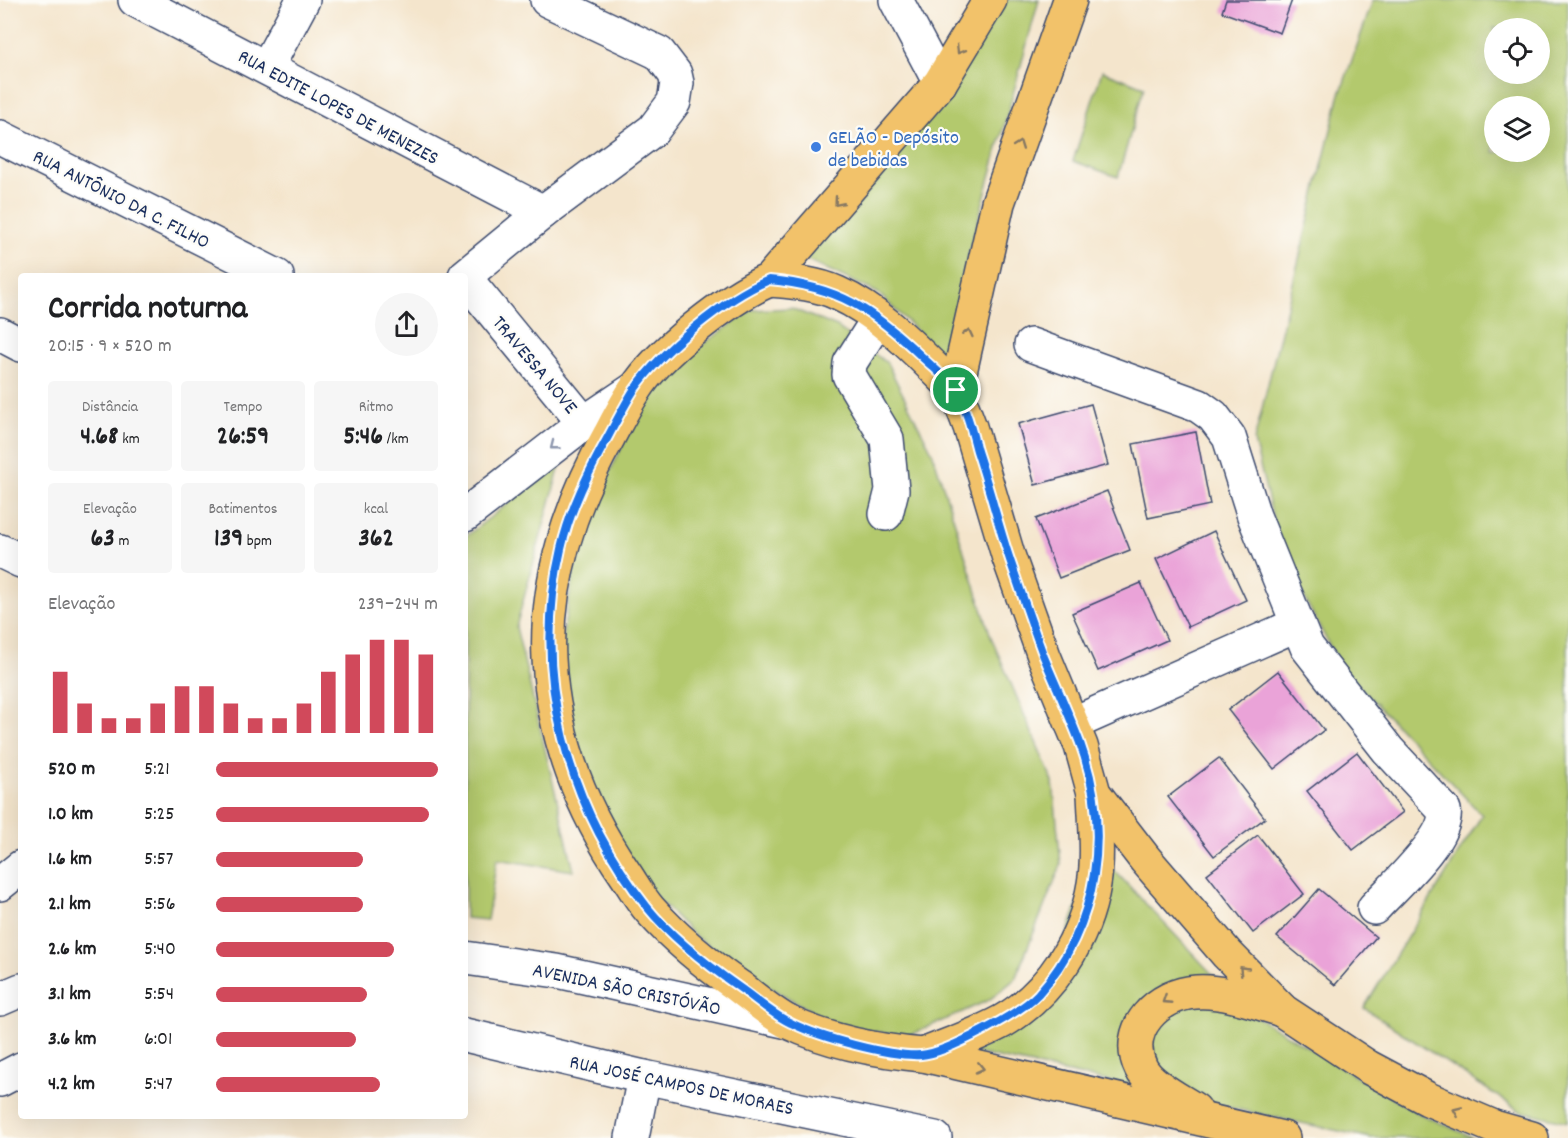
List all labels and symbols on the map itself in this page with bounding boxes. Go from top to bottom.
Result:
street label: RUA EDITE LOPES DE MENEZES [232,44,443,174]
one-way arrow [956,44,968,54]
place label: GELÃO - Depósito de bebidas [828,125,959,176]
marker: GELÃO - Depósito de bebidas [809,140,823,154]
one-way arrow [1011,140,1024,151]
street label: RUA ANTÔNIO DA C. FILHO [27,144,214,257]
one-way arrow [834,195,845,206]
street label: TRAVESSA NOVE [484,311,583,421]
one-way arrow [961,329,974,339]
pin [930,364,981,415]
one-way arrow [550,439,561,450]
street label: AVENIDA SÃO CRISTÓVÃO [530,957,723,1025]
one-way arrow [1239,967,1250,977]
one-way arrow [1162,993,1172,1005]
street label: RUA JOSÉ CAMPOS DE MORAES [567,1050,796,1124]
one-way arrow [975,1061,985,1074]
one-way arrow [1452,1106,1463,1118]

